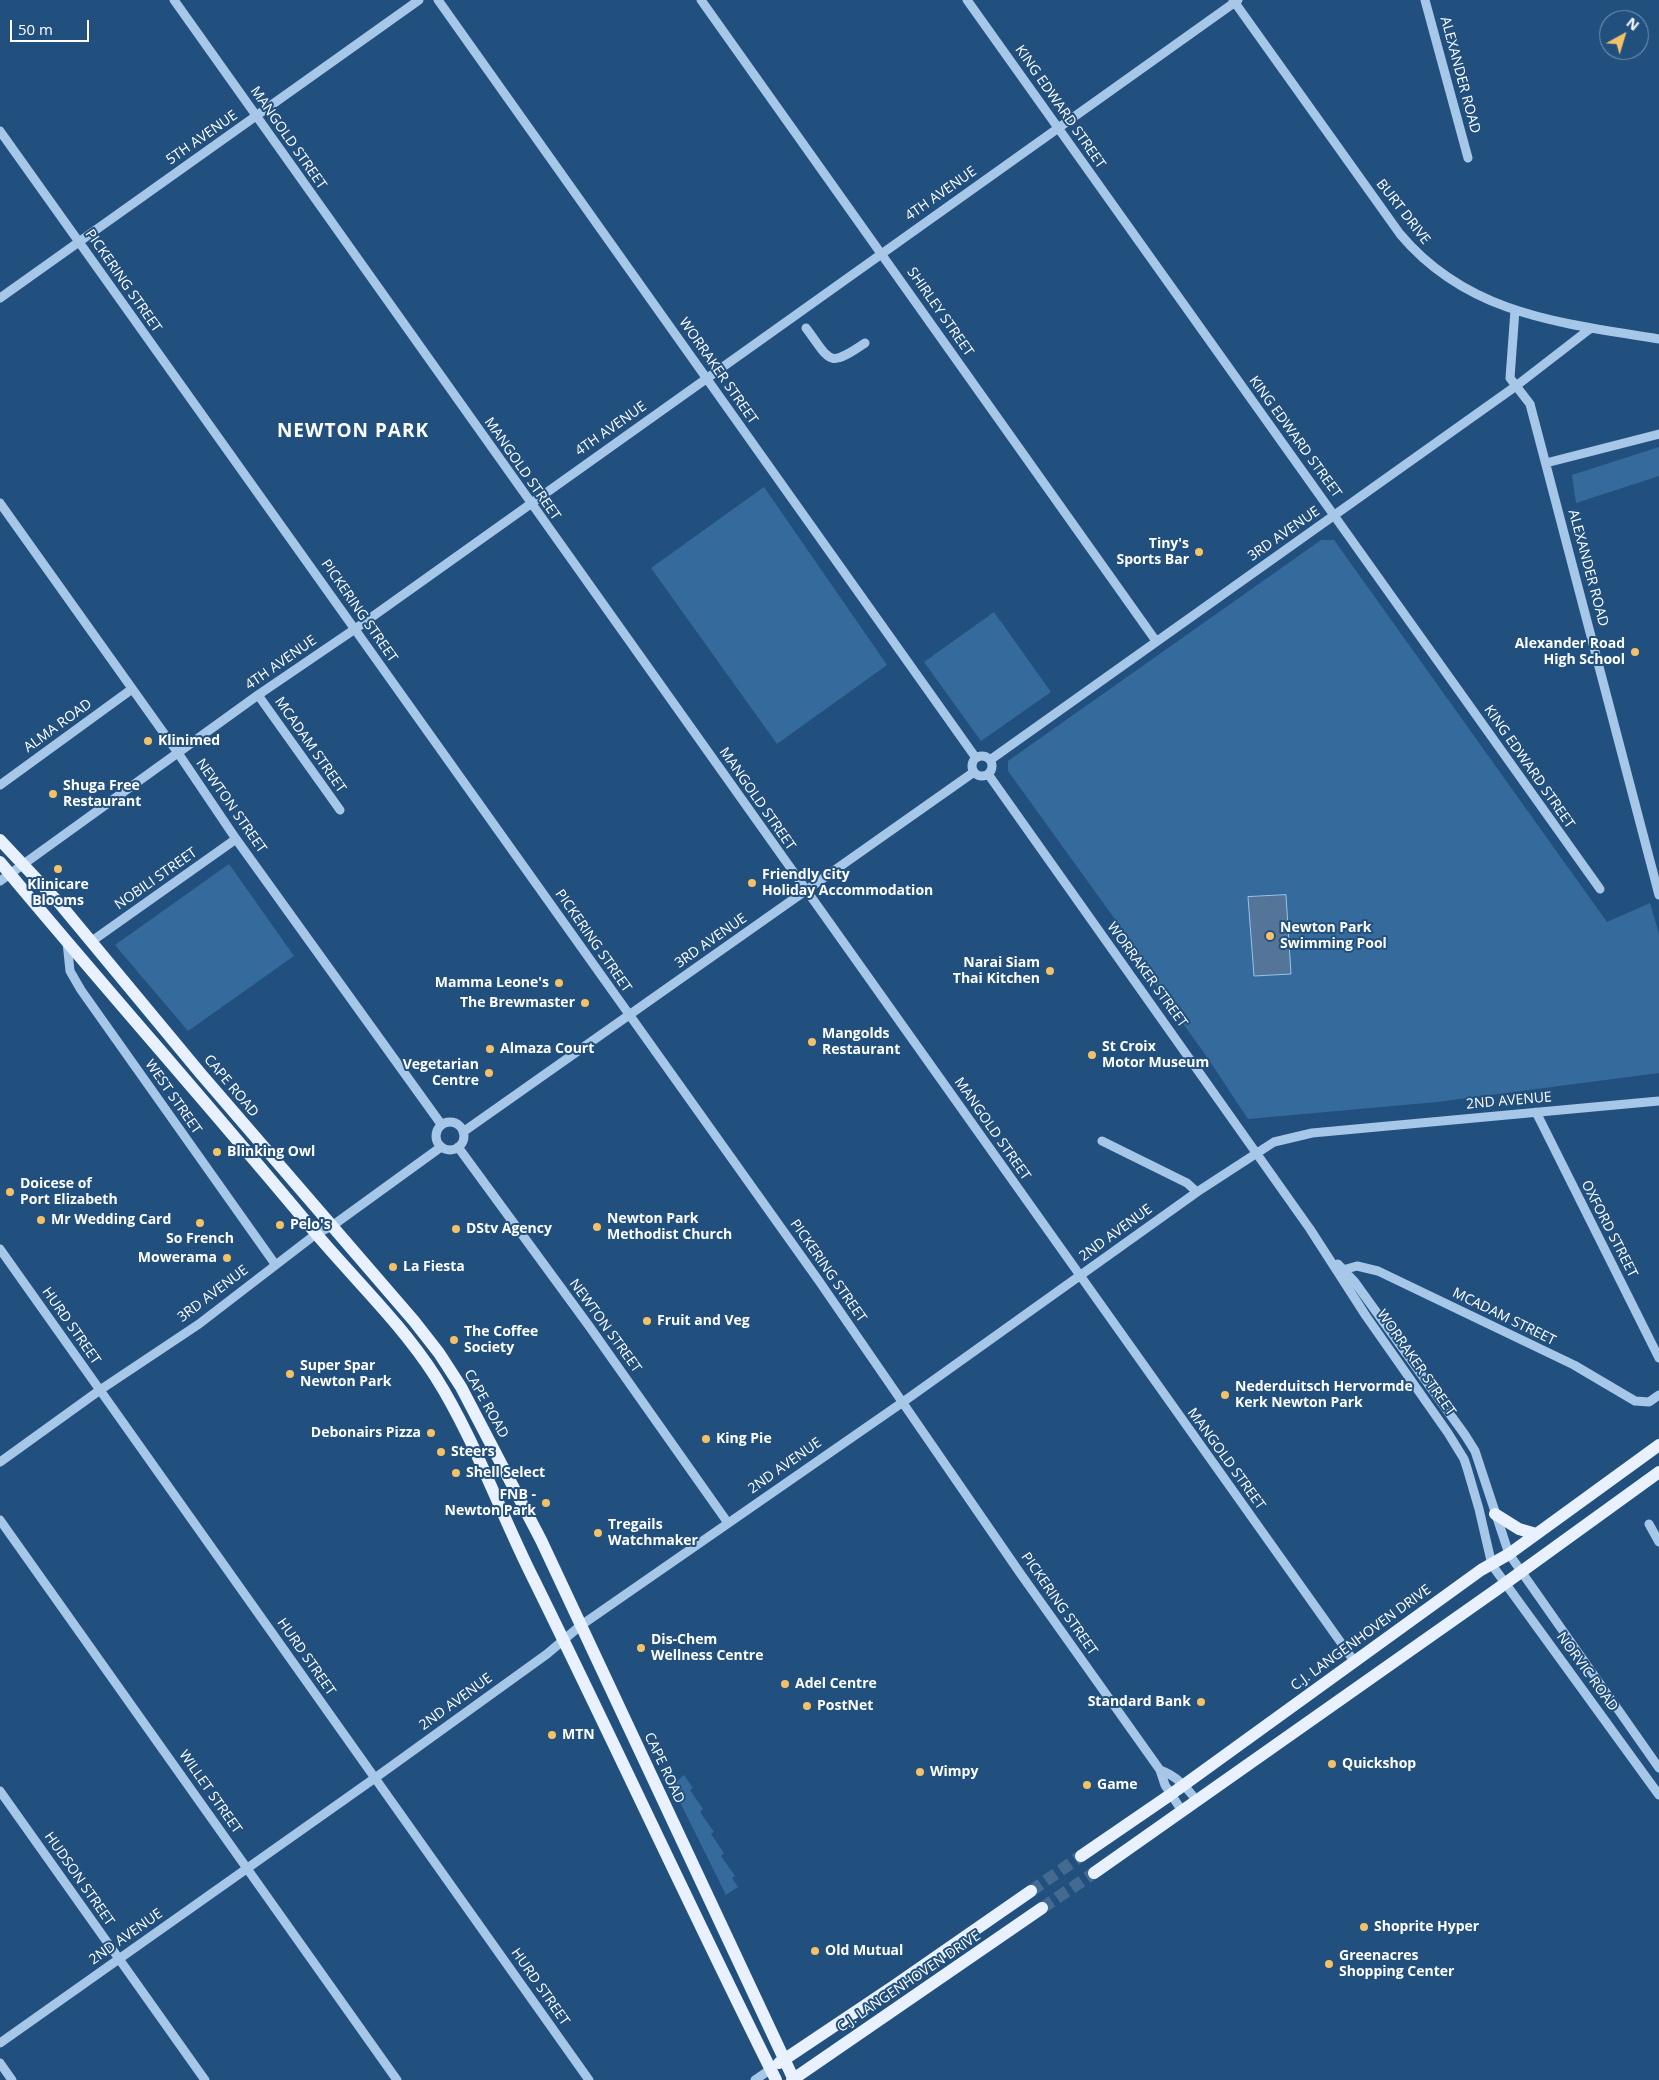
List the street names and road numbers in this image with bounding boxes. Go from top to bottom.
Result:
street label: ALEXANDER ROAD [1436,15,1484,135]
street label: KING EDWARD STREET [1011,42,1109,172]
street label: MANGOLD STREET [246,83,330,193]
street label: 5TH AVENUE [163,107,241,169]
street label: 4TH AVENUE [902,163,980,225]
street label: BURT DRIVE [1372,176,1434,248]
street label: PICKERING STREET [81,226,165,336]
street label: SHIRLEY STREET [903,264,977,360]
street label: WORRAKER STREET [675,315,761,427]
street label: KING EDWARD STREET [1245,373,1345,501]
street label: 4TH AVENUE [572,398,650,460]
street label: MANGOLD STREET [480,414,564,524]
street label: 3RD AVENUE [1245,503,1323,565]
street label: ALEXANDER ROAD [1564,508,1612,628]
street label: PICKERING STREET [317,556,401,666]
street label: 4TH AVENUE [242,632,320,694]
street label: MCADAM STREET [271,694,349,796]
street label: ALMA ROAD [21,696,95,756]
street label: KING EDWARD STREET [1480,702,1578,832]
street label: MANGOLD STREET [715,744,799,854]
street label: NEWTON STREET [192,756,270,856]
street label: NOBILI STREET [112,844,200,914]
street label: PICKERING STREET [551,886,635,996]
street label: 3RD AVENUE [672,910,750,972]
street label: WORRAKER STREET [1103,919,1191,1031]
street label: CAPE ROAD [200,1051,262,1121]
street label: WEST STREET [141,1057,205,1137]
street label: MANGOLD STREET [950,1074,1034,1184]
street label: 2ND AVENUE [1466,1089,1552,1113]
street label: OXFORD STREET [1577,1178,1641,1280]
street label: 2ND AVENUE [1076,1201,1156,1265]
street label: PICKERING STREET [786,1216,870,1326]
street label: 3RD AVENUE [174,1262,252,1326]
street label: NEWTON STREET [565,1276,645,1376]
street label: HURD STREET [38,1284,104,1368]
street label: MCADAM STREET [1450,1285,1558,1349]
street label: WORRAKER STREET [1373,1307,1459,1419]
street label: CAPE ROAD [460,1367,512,1441]
street label: MANGOLD STREET [1184,1405,1268,1513]
street label: 2ND AVENUE [745,1434,825,1498]
street label: PICKERING STREET [1017,1549,1101,1659]
street label: C.J. LANGENHOVEN DRIVE [1288,1582,1434,1694]
street label: HURD STREET [273,1615,339,1699]
street label: NORVIC ROAD [1553,1629,1621,1715]
street label: 2ND AVENUE [416,1670,496,1734]
street label: CAPE ROAD [640,1730,688,1806]
street label: WILLET STREET [175,1747,245,1837]
street label: HUDSON STREET [40,1829,118,1929]
street label: 2ND AVENUE [86,1905,166,1969]
street label: C.J. LANGENHOVEN DRIVE [834,1928,984,2036]
street label: HURD STREET [507,1945,573,2029]

